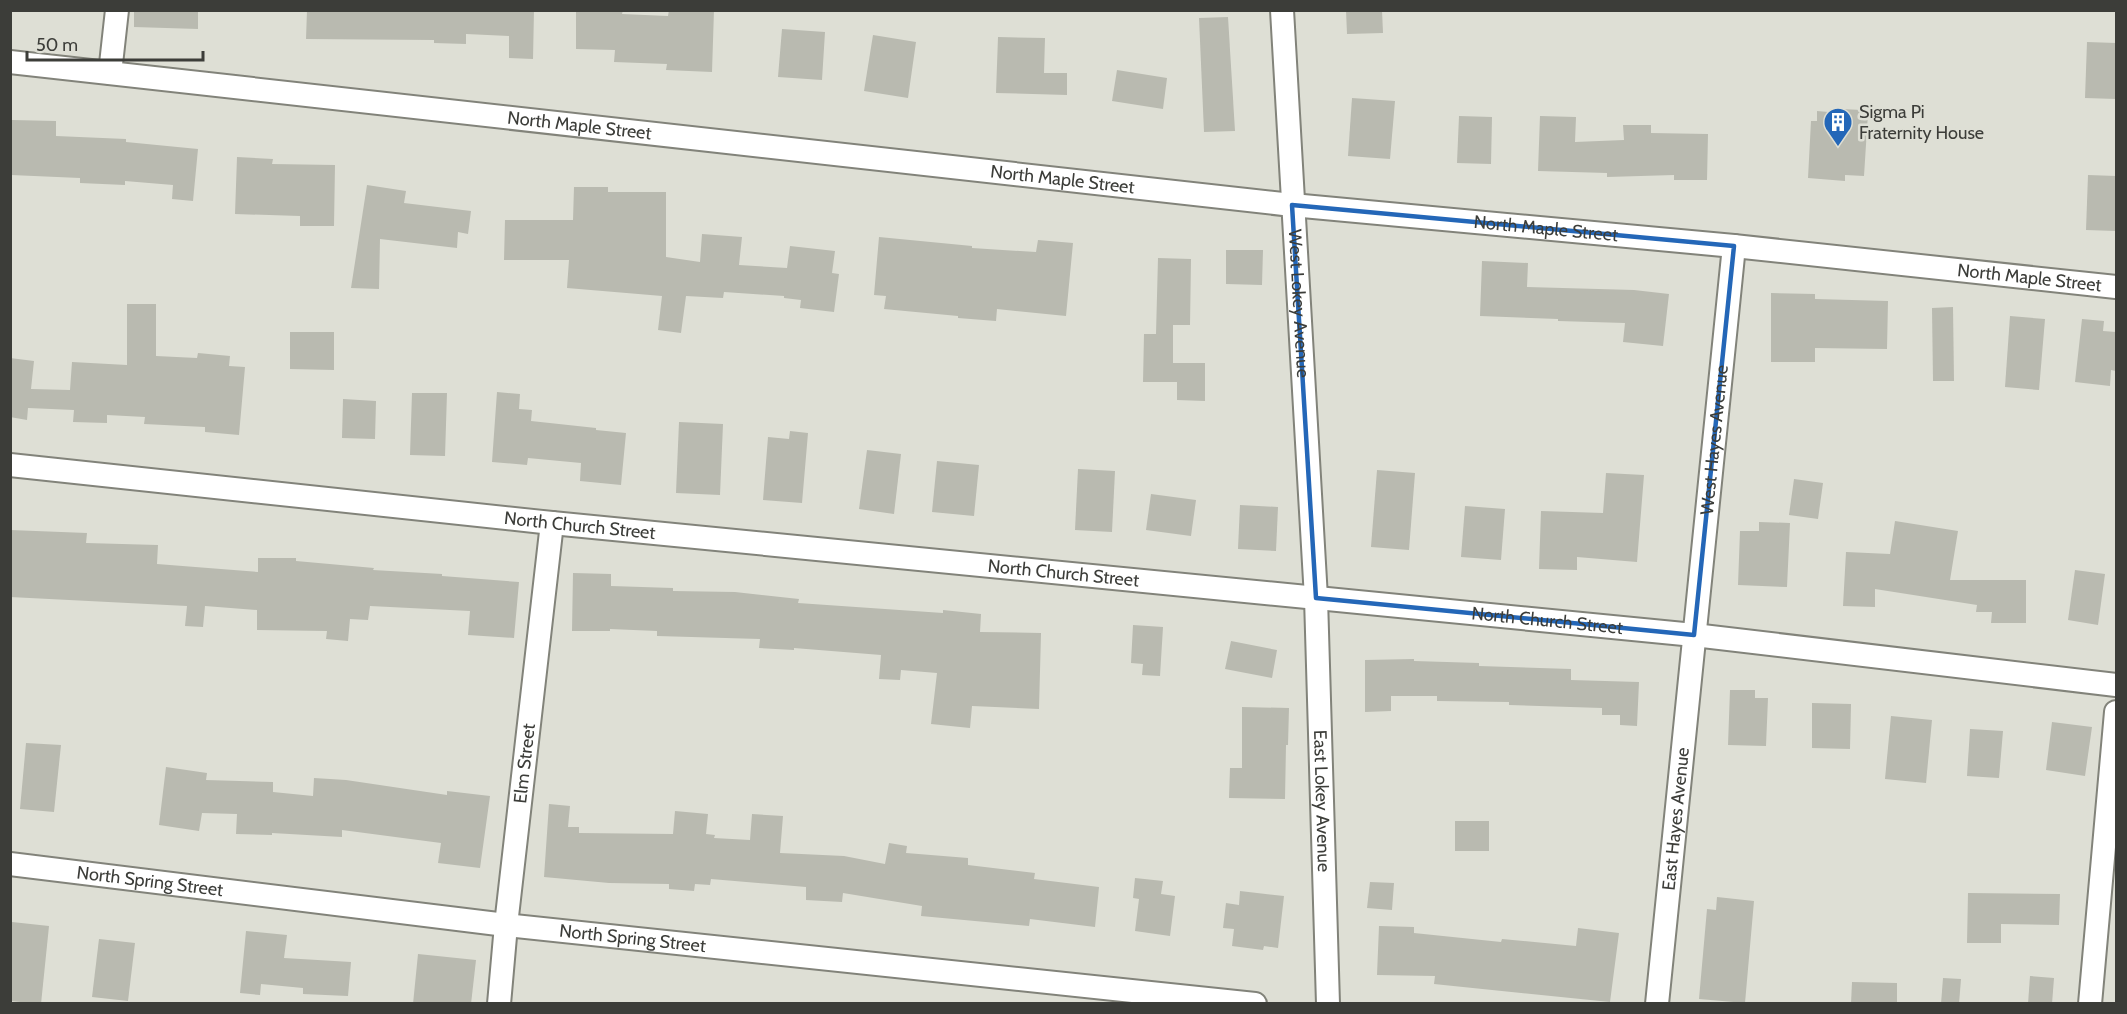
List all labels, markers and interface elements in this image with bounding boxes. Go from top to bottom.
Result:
scale bar [27,24,202,62]
text: 50 m [36,34,78,56]
place label: Sigma Pi Fraternity House [1859,101,1984,144]
building icon: Sigma Pi Fraternity House [1822,106,1854,148]
street label: North Maple Street [506,107,653,144]
street label: North Maple Street [989,160,1136,198]
street label: North Maple Street [1473,211,1619,246]
street label: West Lokey Avenue [1284,229,1314,379]
street label: North Maple Street [1956,259,2103,296]
street label: West Hayes Avenue [1696,364,1733,516]
street label: North Church Street [503,507,656,544]
street label: North Church Street [987,555,1140,592]
street label: North Church Street [1470,602,1624,639]
street label: Elm Street [509,722,540,805]
street label: East Lokey Avenue [1309,730,1335,872]
street label: East Hayes Avenue [1658,746,1694,892]
street label: North Spring Street [75,861,224,901]
street label: North Spring Street [558,920,707,957]

